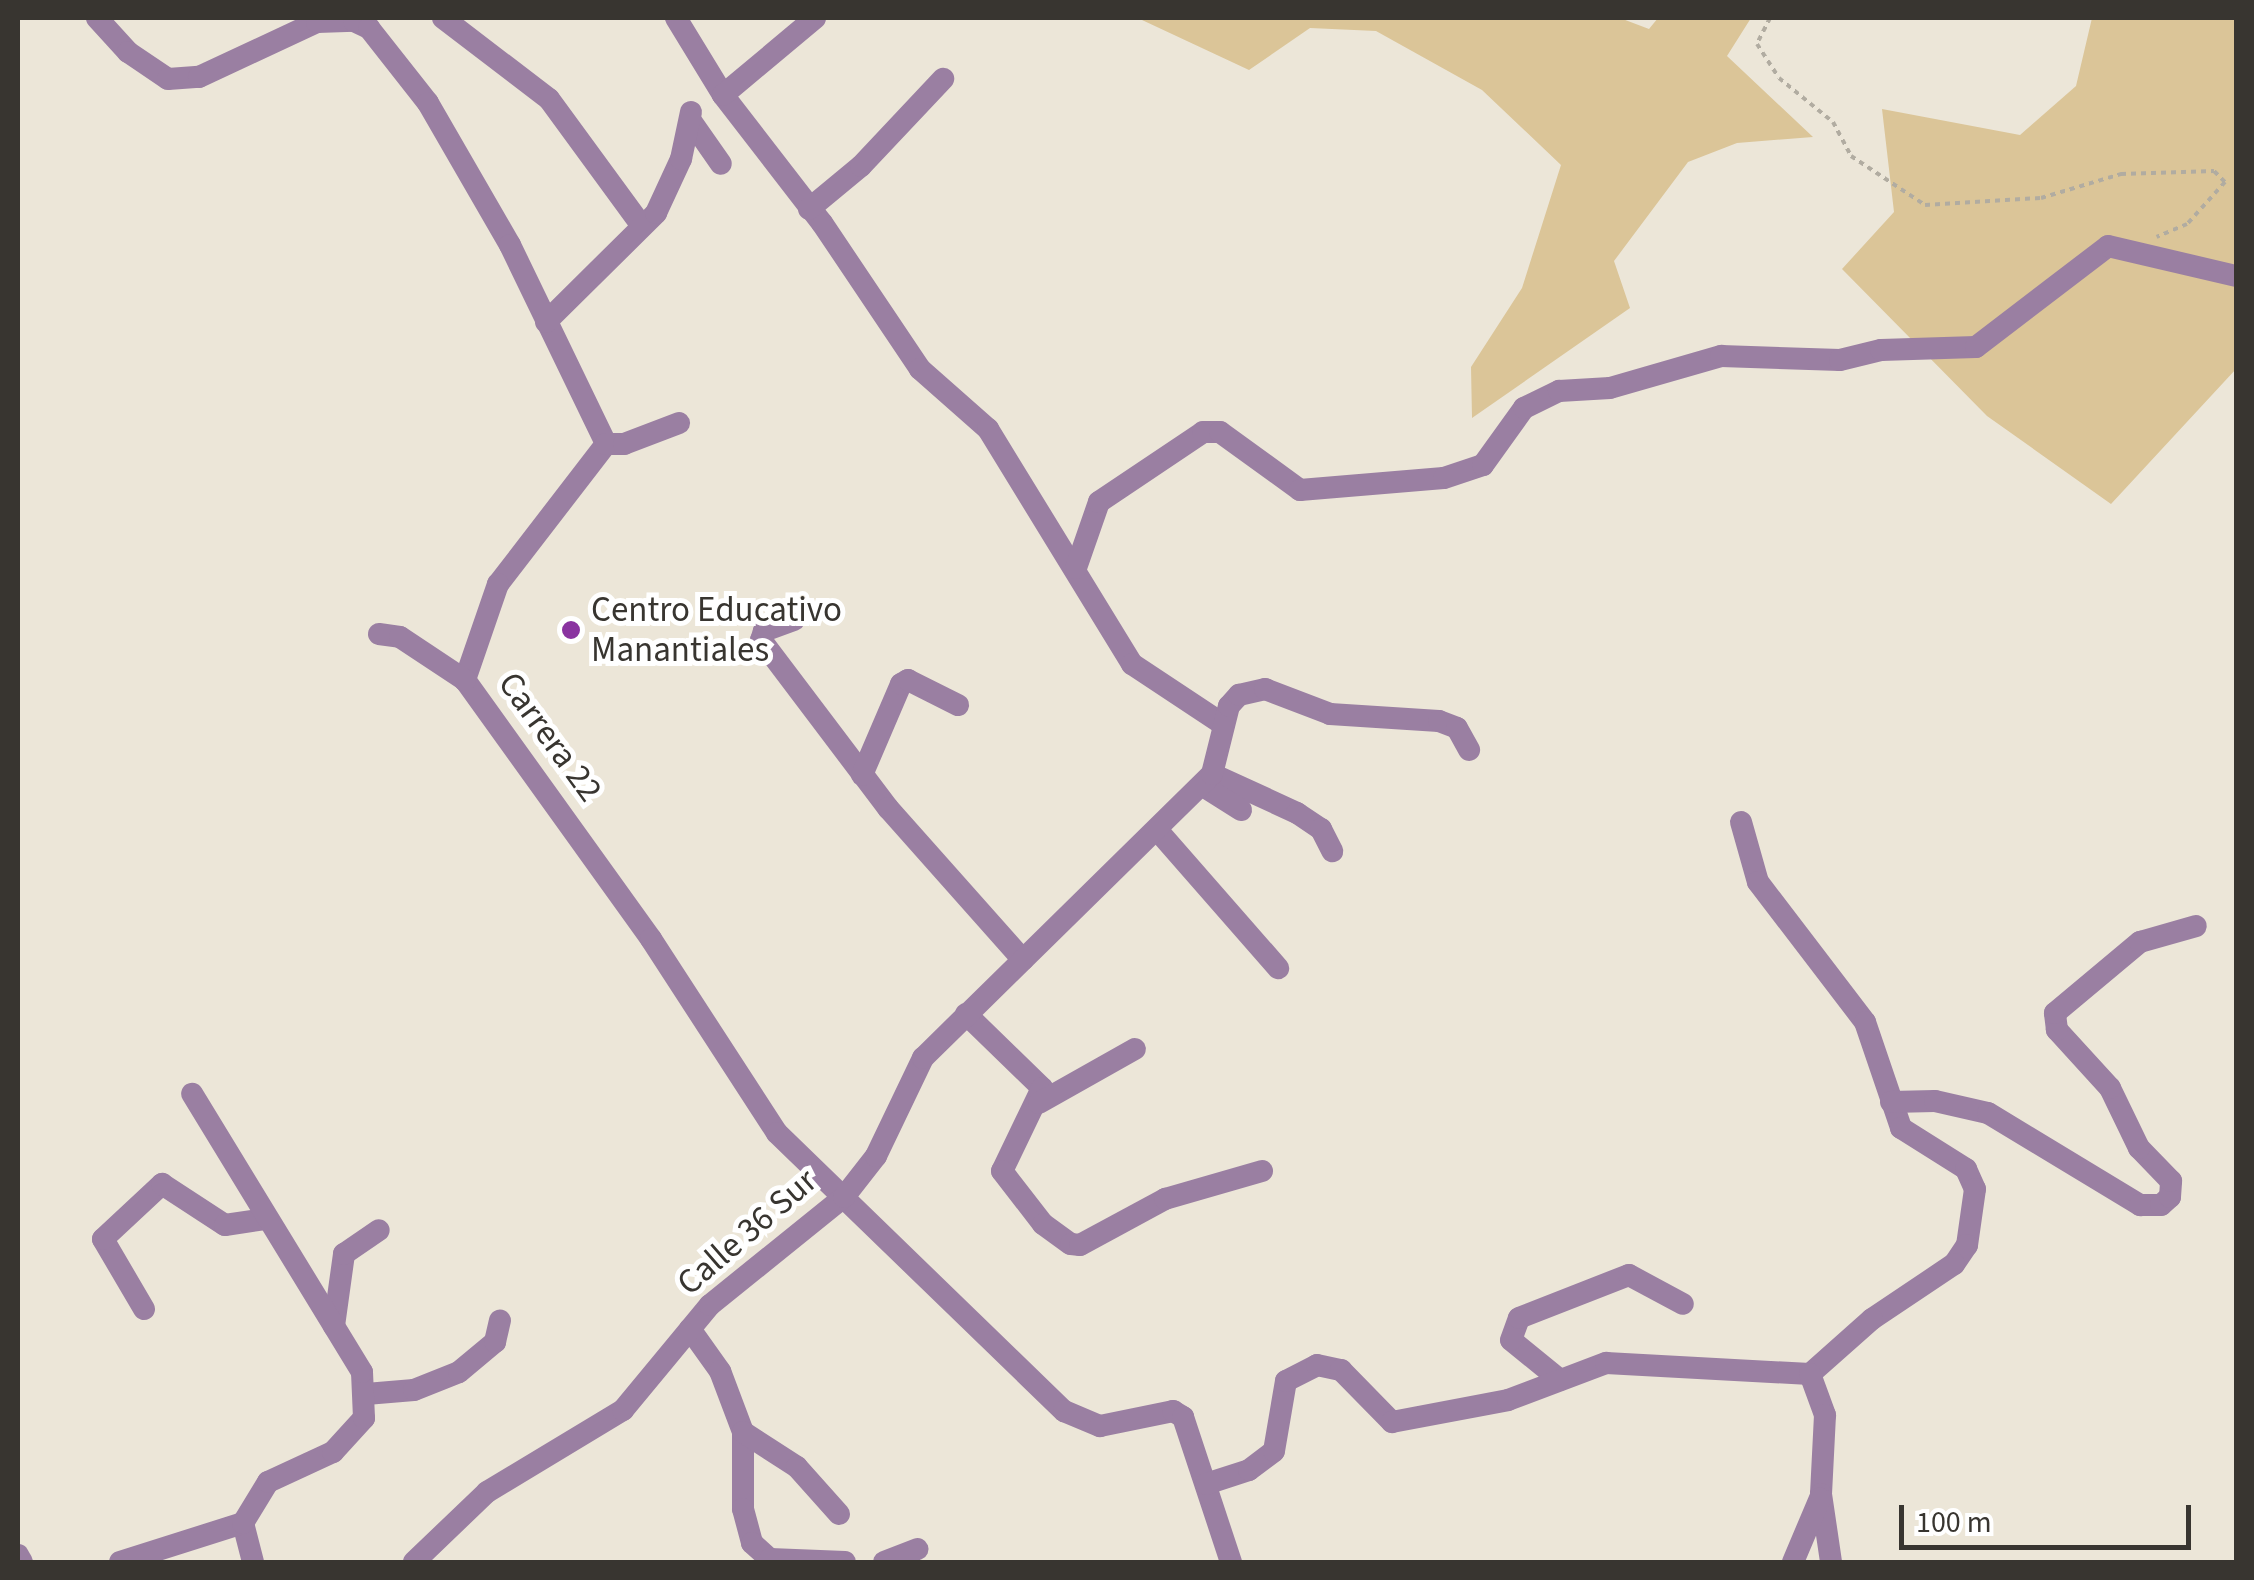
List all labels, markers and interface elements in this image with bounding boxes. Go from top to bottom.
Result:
place label: Centro Educativo Manantiales [591,589,842,671]
marker: Centro Educativo Manantiales [560,619,582,641]
street label: Carrera 22 [489,664,611,810]
street label: Calle 36 Sur [669,1160,825,1304]
scale bar [1904,1485,2196,1547]
text: 100 m [1916,1501,1992,1544]

